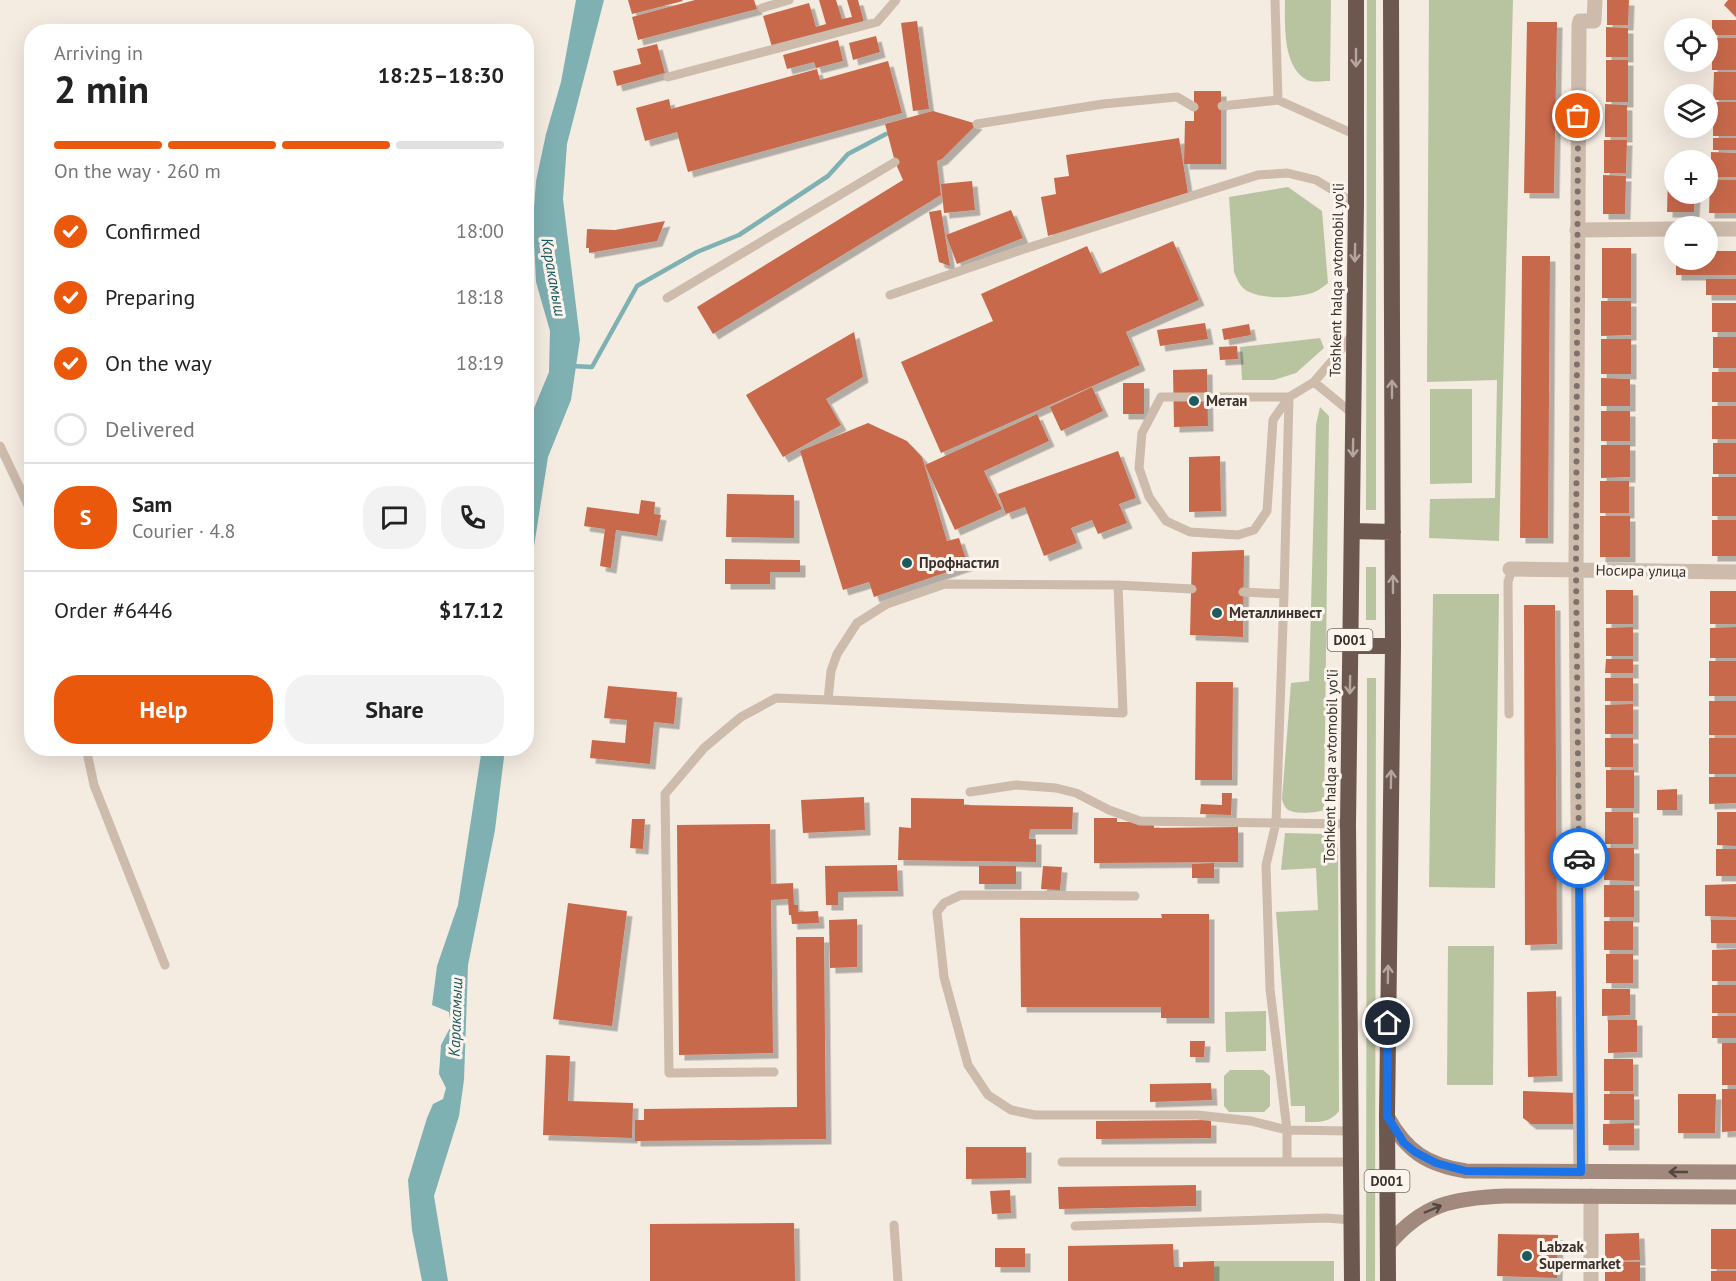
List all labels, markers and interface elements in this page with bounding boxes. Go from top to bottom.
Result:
map controls [1664,18,1718,270]
button: locate [1664,18,1718,72]
text: Arriving in [54,40,143,66]
one-way arrow [1350,48,1362,68]
text: 18:25–18:30 [378,61,504,89]
text: 2 min [54,63,149,114]
button: layers [1664,84,1718,138]
pin [1552,90,1603,141]
icon: bag [1561,99,1594,132]
button: + [1664,150,1718,204]
text: On the way · 260 m [54,158,221,184]
street label: Toshkent halqa avtomobil yo'li [1325,183,1348,377]
icon: check [54,215,87,248]
button: − [1664,216,1718,270]
text: Confirmed [105,217,201,245]
text: 18:00 [456,218,504,244]
water label: Каракамыш [537,236,571,318]
one-way arrow [1349,243,1361,263]
icon: check [54,281,87,314]
text: Preparing [105,283,195,311]
text: 18:18 [456,284,504,310]
icon: check [54,347,87,380]
text: On the way [105,349,212,377]
text: 18:19 [456,350,504,376]
one-way arrow [1386,379,1398,399]
place label: Метан [1206,391,1247,410]
marker: Метан [1187,394,1201,408]
text: Delivered [105,415,195,443]
one-way arrow [1347,438,1359,458]
button: chat [363,486,426,549]
button: phone [441,486,504,549]
text: Sam [132,490,172,518]
text: S [80,503,91,531]
text: Courier · 4.8 [132,518,235,544]
place label: Профнастил [919,553,999,572]
marker: Профнастил [900,556,914,570]
street label: Носира улица [1595,560,1687,581]
one-way arrow [1387,574,1399,594]
text: Order #6446 [54,596,173,624]
text: $17.12 [439,596,504,624]
place label: Металлинвест [1229,603,1323,622]
marker: Металлинвест [1210,606,1224,620]
road number: D001 [1328,629,1372,651]
street label: Toshkent halqa avtomobil yo'li [1319,669,1342,863]
button: Help [54,675,273,744]
button: Share [285,675,504,744]
one-way arrow [1344,675,1355,695]
one-way arrow [1385,769,1396,789]
courier [1549,828,1609,888]
icon: car [1563,842,1596,875]
one-way arrow [1382,964,1394,984]
water label: Каракамыш [444,977,466,1057]
pin [1362,997,1413,1048]
icon: home [1371,1006,1404,1039]
one-way arrow [1668,1166,1688,1178]
road number: D001 [1364,1170,1410,1192]
one-way arrow [1423,1203,1441,1214]
place label: Labzak Supermarket [1539,1237,1622,1273]
marker: Labzak Supermarket [1520,1249,1534,1263]

